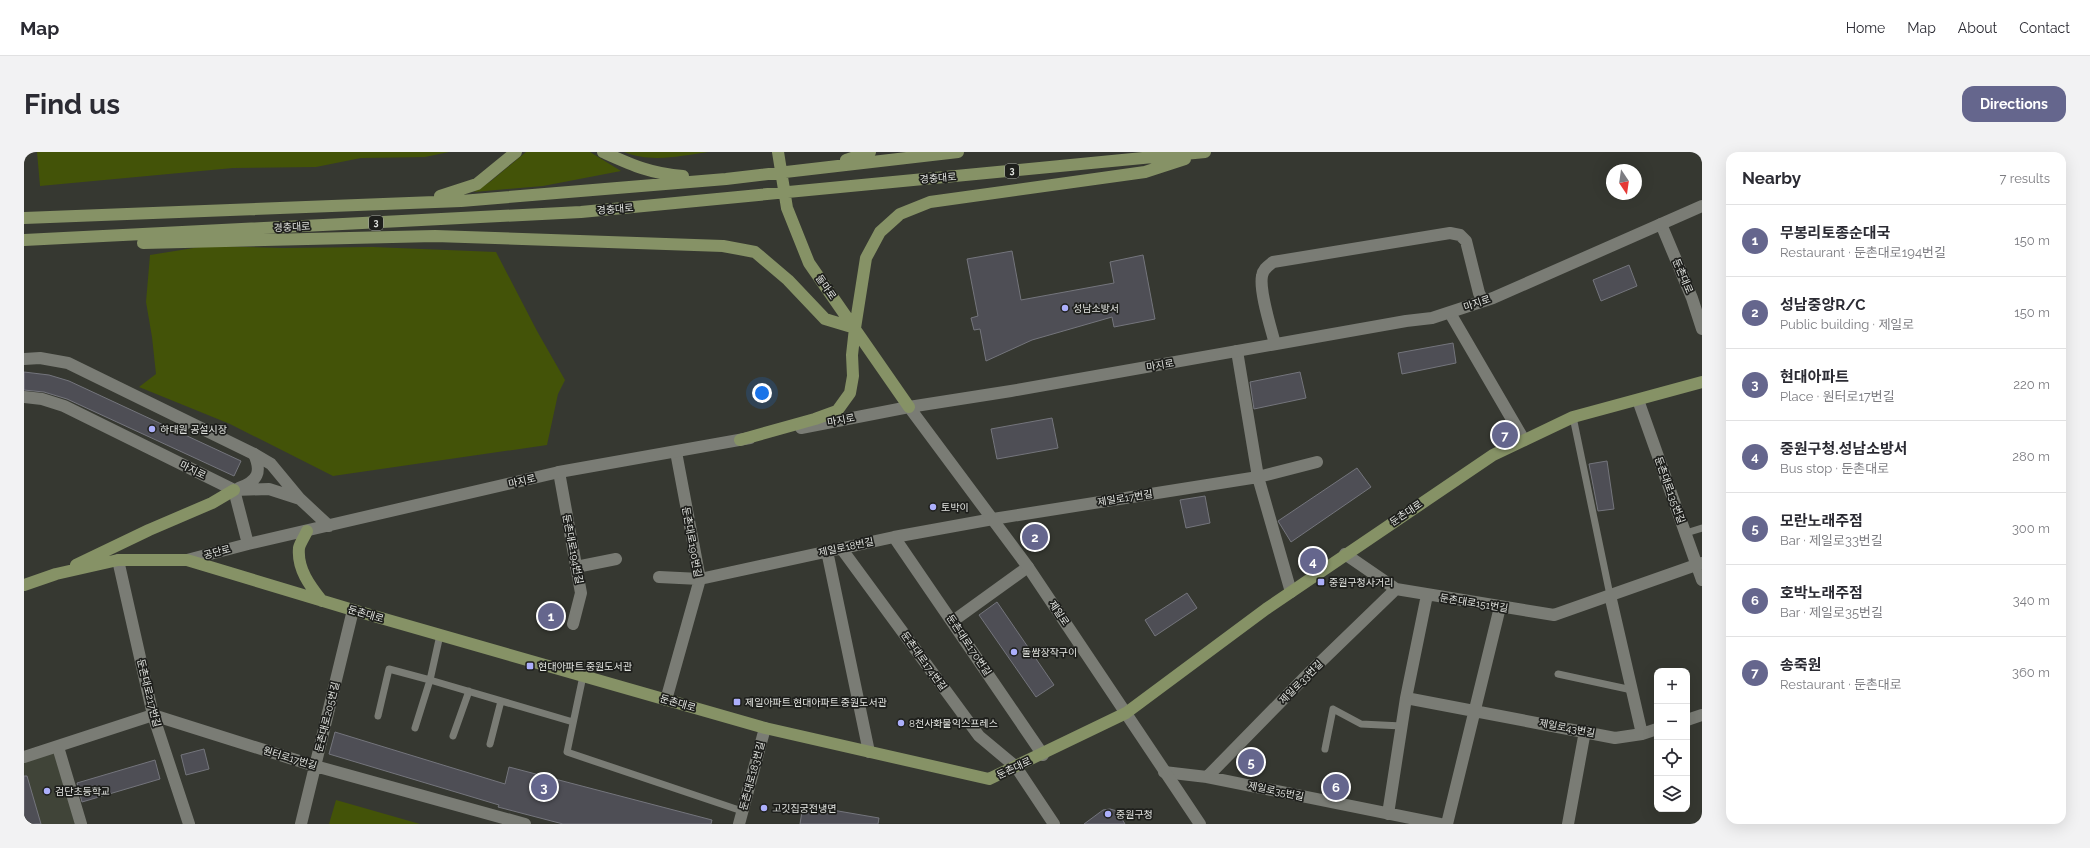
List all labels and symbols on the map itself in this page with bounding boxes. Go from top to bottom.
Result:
road number: 3 [1005,164,1019,178]
north arrow [1606,164,1642,200]
street label: 경충대로 [919,171,957,185]
street label: 경충대로 [596,202,634,216]
road number: 3 [369,216,383,230]
street label: 경충대로 [273,221,311,233]
street label: 둔촌대로 [1671,257,1695,295]
street label: 돌마로 [814,273,838,301]
street label: 마지로 [1462,293,1492,313]
marker: 성남소방서 [1060,303,1070,313]
place label: 성남소방서 [1073,303,1119,314]
street label: 마지로 [1145,357,1175,373]
your location [752,383,772,403]
street label: 마지로 [826,412,856,428]
pin: 7 [1492,420,1518,450]
marker: 하대원 공설시장 [147,424,157,434]
place label: 하대원 공설시장 [160,424,227,435]
street label: 둔촌대로135번길 [1653,455,1687,525]
street label: 마지로 [178,459,208,481]
street label: 마지로 [507,473,537,489]
street label: 제일로17번길 [1097,488,1153,508]
street label: 둔촌대로 [1388,498,1424,528]
marker: 토박이 [928,502,938,512]
place label: 토박이 [941,502,969,513]
street label: 둔촌대로190번길 [680,506,704,578]
street label: 둔촌대로194번길 [561,513,585,585]
pin: 2 [1022,522,1048,552]
street label: 제일로18번길 [817,536,875,558]
street label: 공단로 [202,543,232,561]
pin: 4 [1300,546,1326,576]
marker: 중원구청사거리 [1316,577,1326,587]
place label: 중원구청사거리 [1329,577,1393,588]
street label: 둔촌대로151번길 [1439,592,1509,614]
street label: 제일로 [1047,598,1071,628]
pin: 1 [538,601,564,631]
street label: 둔촌대로 [347,604,385,624]
street label: 둔촌대로170번길 [945,613,993,677]
street label: 둔촌대로174번길 [899,630,949,692]
marker: 돌쌈장작구이 [1009,647,1019,657]
place label: 돌쌈장작구이 [1022,647,1077,658]
street label: 둔촌대로217번길 [135,658,163,728]
street label: 제일로33번길 [1277,658,1325,706]
marker: 현대아파트.중원도서관 [525,661,535,671]
place label: 현대아파트.중원도서관 [538,661,633,672]
street label: 둔촌대로205번길 [313,681,341,753]
street label: 둔촌대로 [659,693,697,713]
marker: 제일아파트.현대아파트.중원도서관 [732,697,742,707]
place label: 제일아파트.현대아파트.중원도서관 [745,697,888,708]
street label: 제일로43번길 [1538,717,1596,739]
marker: 8천사화물익스프레스 [896,718,906,728]
place label: 8천사화물익스프레스 [909,718,998,729]
street label: 둔촌대로183번길 [738,740,766,812]
street label: 원터로17번길 [262,745,318,771]
pin: 5 [1238,747,1264,777]
street label: 둔촌대로 [995,755,1033,781]
pin: 3 [531,772,557,802]
pin: 6 [1323,772,1349,802]
street label: 제일로35번길 [1247,780,1305,802]
marker: 검단초등학교 [42,786,52,796]
place label: 검단초등학교 [55,786,110,797]
marker: 고깃집궁전냉면 [759,803,769,813]
place label: 고깃집궁전냉면 [772,803,836,814]
marker: 중원구청 [1103,809,1113,819]
place label: 중원구청 [1116,809,1153,820]

